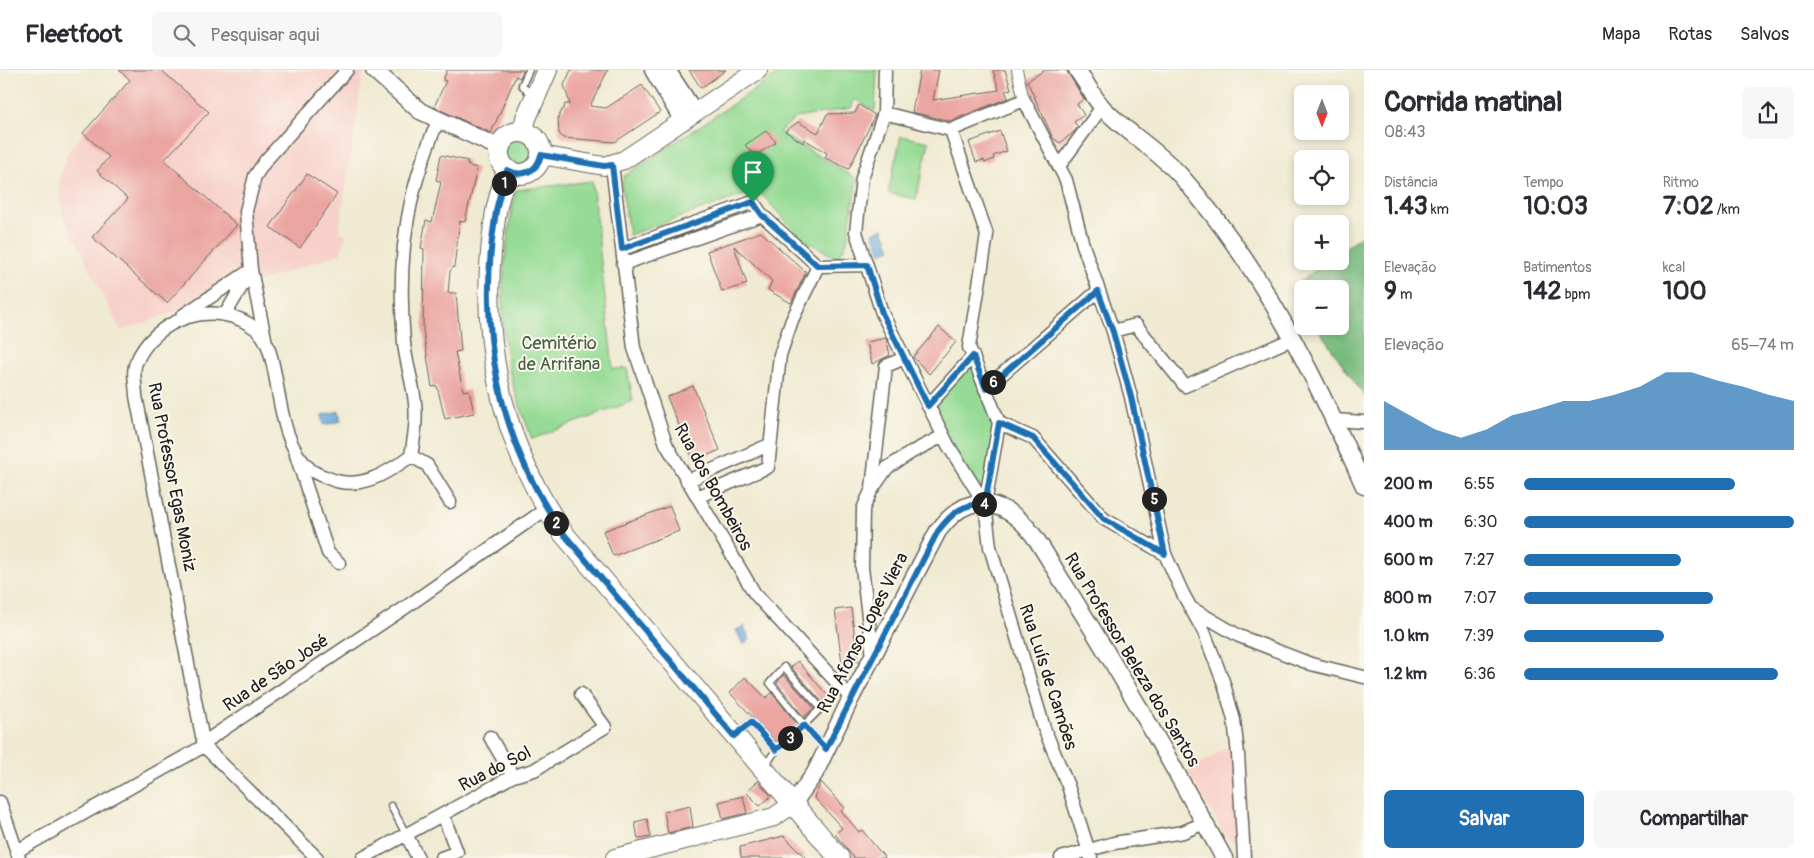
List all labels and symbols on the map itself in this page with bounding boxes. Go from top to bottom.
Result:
north arrow [1294,85,1349,140]
pin [732,151,774,202]
pin: 1 [492,170,516,196]
park label: Cemitério de Arrifana [518,332,600,376]
pin: 6 [980,370,1006,394]
street label: Rua Professor Egas Moniz [142,380,202,574]
street label: Rua dos Bombeiros [669,419,757,555]
pin: 5 [1142,486,1166,512]
pin: 4 [972,492,996,516]
pin: 2 [544,510,568,536]
street label: Rua Afonso Lopes Viera [812,549,914,717]
street label: Rua Professor Beleza dos Santos [1059,549,1205,771]
street label: Rua Luís de Camões [1014,601,1082,753]
street label: Rua de São José [219,629,333,717]
pin: 3 [778,726,802,750]
street label: Rua do Sol [455,741,535,797]

